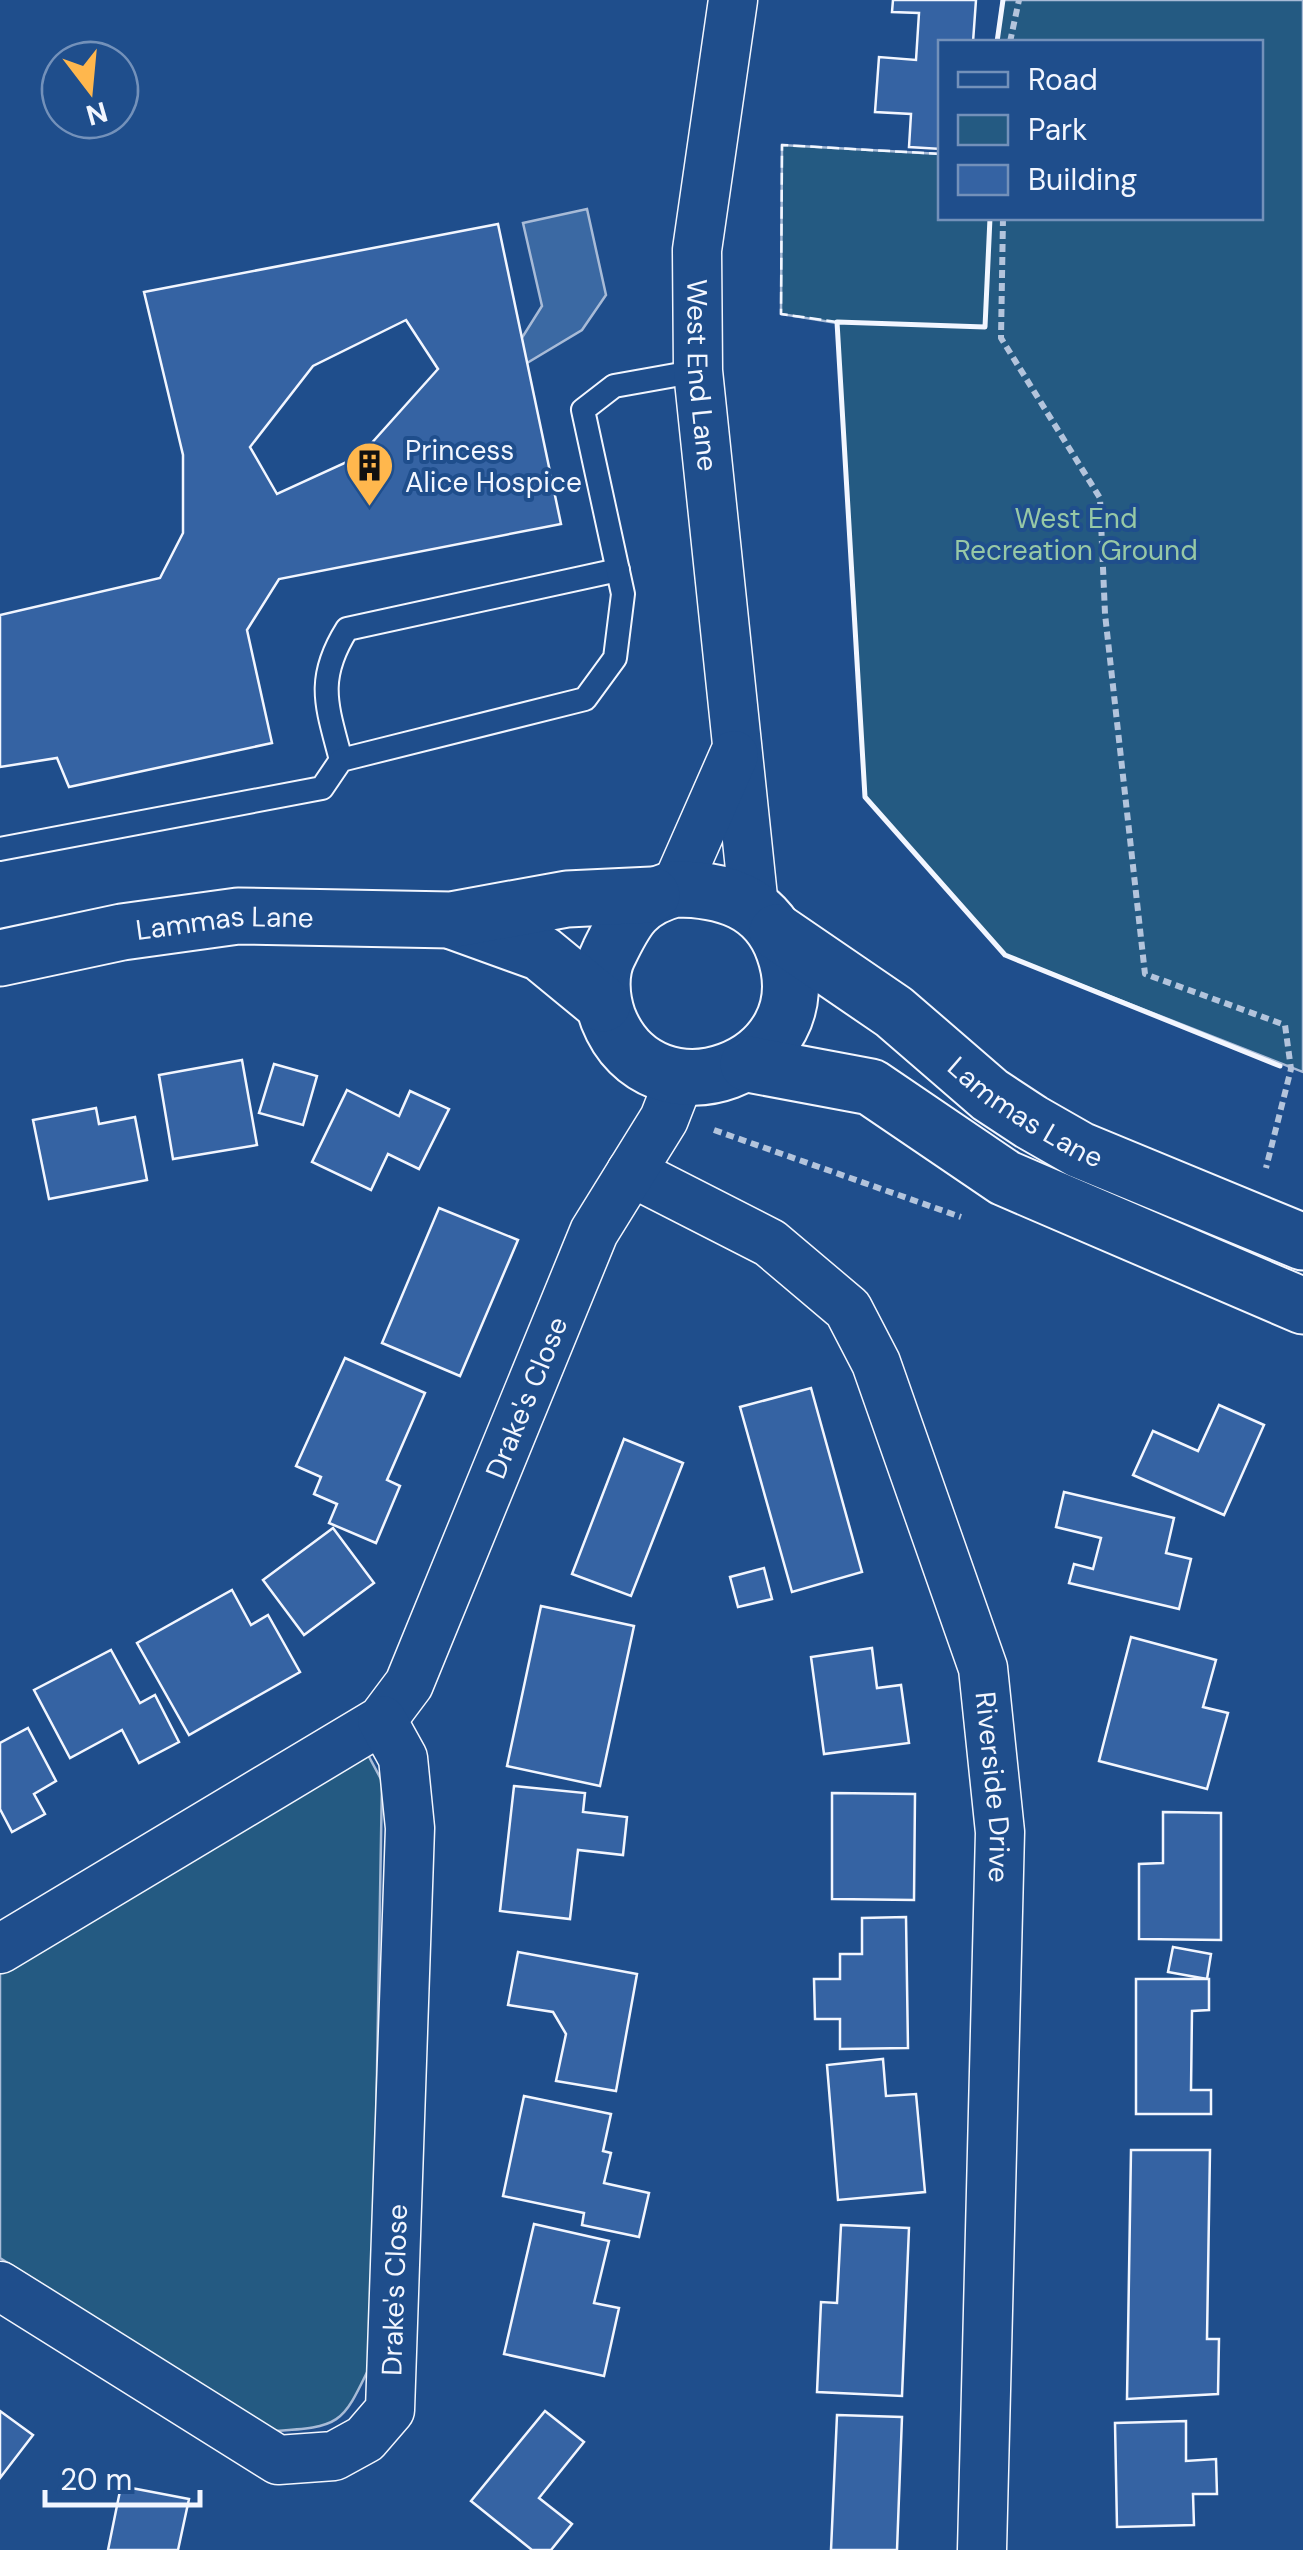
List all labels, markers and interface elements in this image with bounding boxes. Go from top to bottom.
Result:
north arrow [40,40,140,140]
legend [938,40,1263,220]
text: Road [1028,60,1098,99]
text: N [82,93,112,134]
text: Park [1028,110,1087,149]
text: Building [1028,160,1137,199]
street label: West End Lane [679,279,727,473]
place label: Princess Alice Hospice [405,432,582,501]
building icon: Princess Alice Hospice [344,440,396,508]
park label: West End Recreation Ground [954,500,1198,569]
street label: Lammas Lane [133,897,314,948]
street label: Lammas Lane [940,1048,1108,1176]
street label: Drake's Close [477,1311,576,1484]
street label: Riverside Drive [967,1690,1019,1883]
street label: Drake's Close [373,2203,416,2376]
scale bar [45,2445,200,2507]
text: 20 m [60,2460,132,2499]

